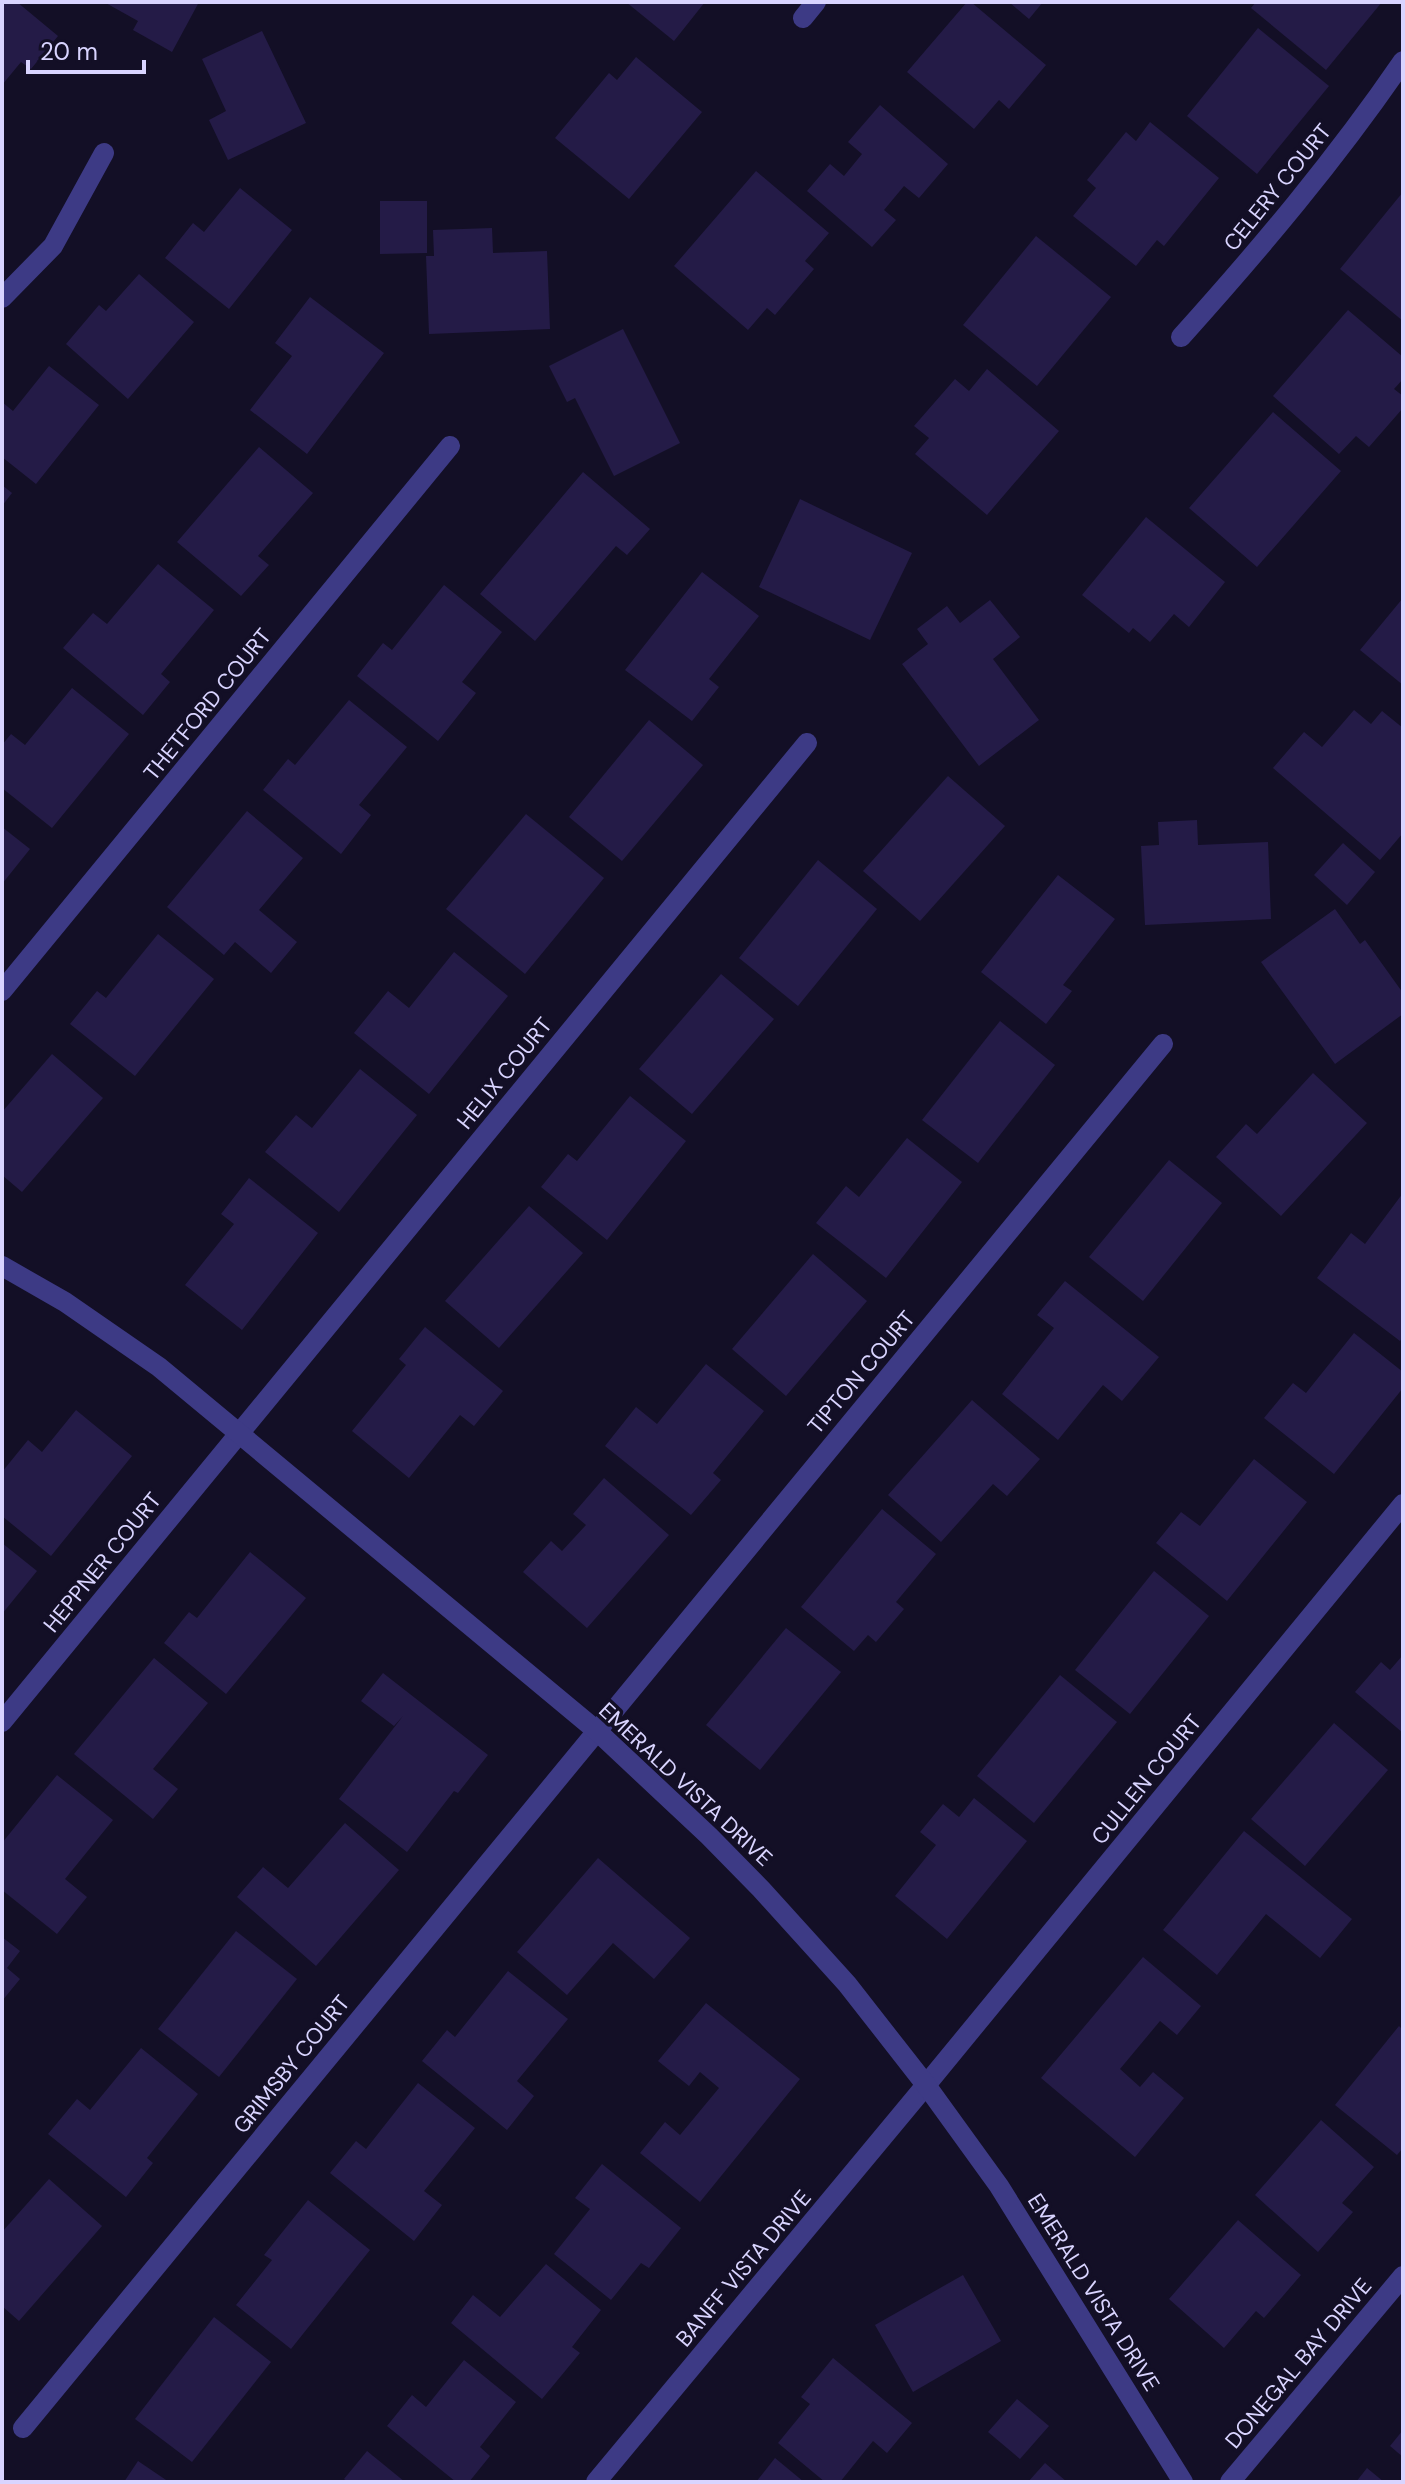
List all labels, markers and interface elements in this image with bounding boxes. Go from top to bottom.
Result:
scale bar [28,24,144,74]
text: 20 m [40,36,98,67]
street label: CELERY COURT [1217,118,1338,257]
street label: THETFORD COURT [137,622,278,786]
street label: HELIX COURT [450,1011,558,1135]
street label: TIPTON COURT [801,1305,922,1440]
street label: HEPPNER COURT [37,1486,168,1638]
street label: EMERALD VISTA DRIVE [593,1696,779,1873]
street label: CULLEN COURT [1085,1708,1208,1850]
street label: GRIMSBY COURT [227,1989,356,2139]
street label: BANFF VISTA DRIVE [669,2184,817,2353]
street label: EMERALD VISTA DRIVE [1021,2188,1166,2396]
street label: DONEGAL BAY DRIVE [1219,2272,1378,2454]

